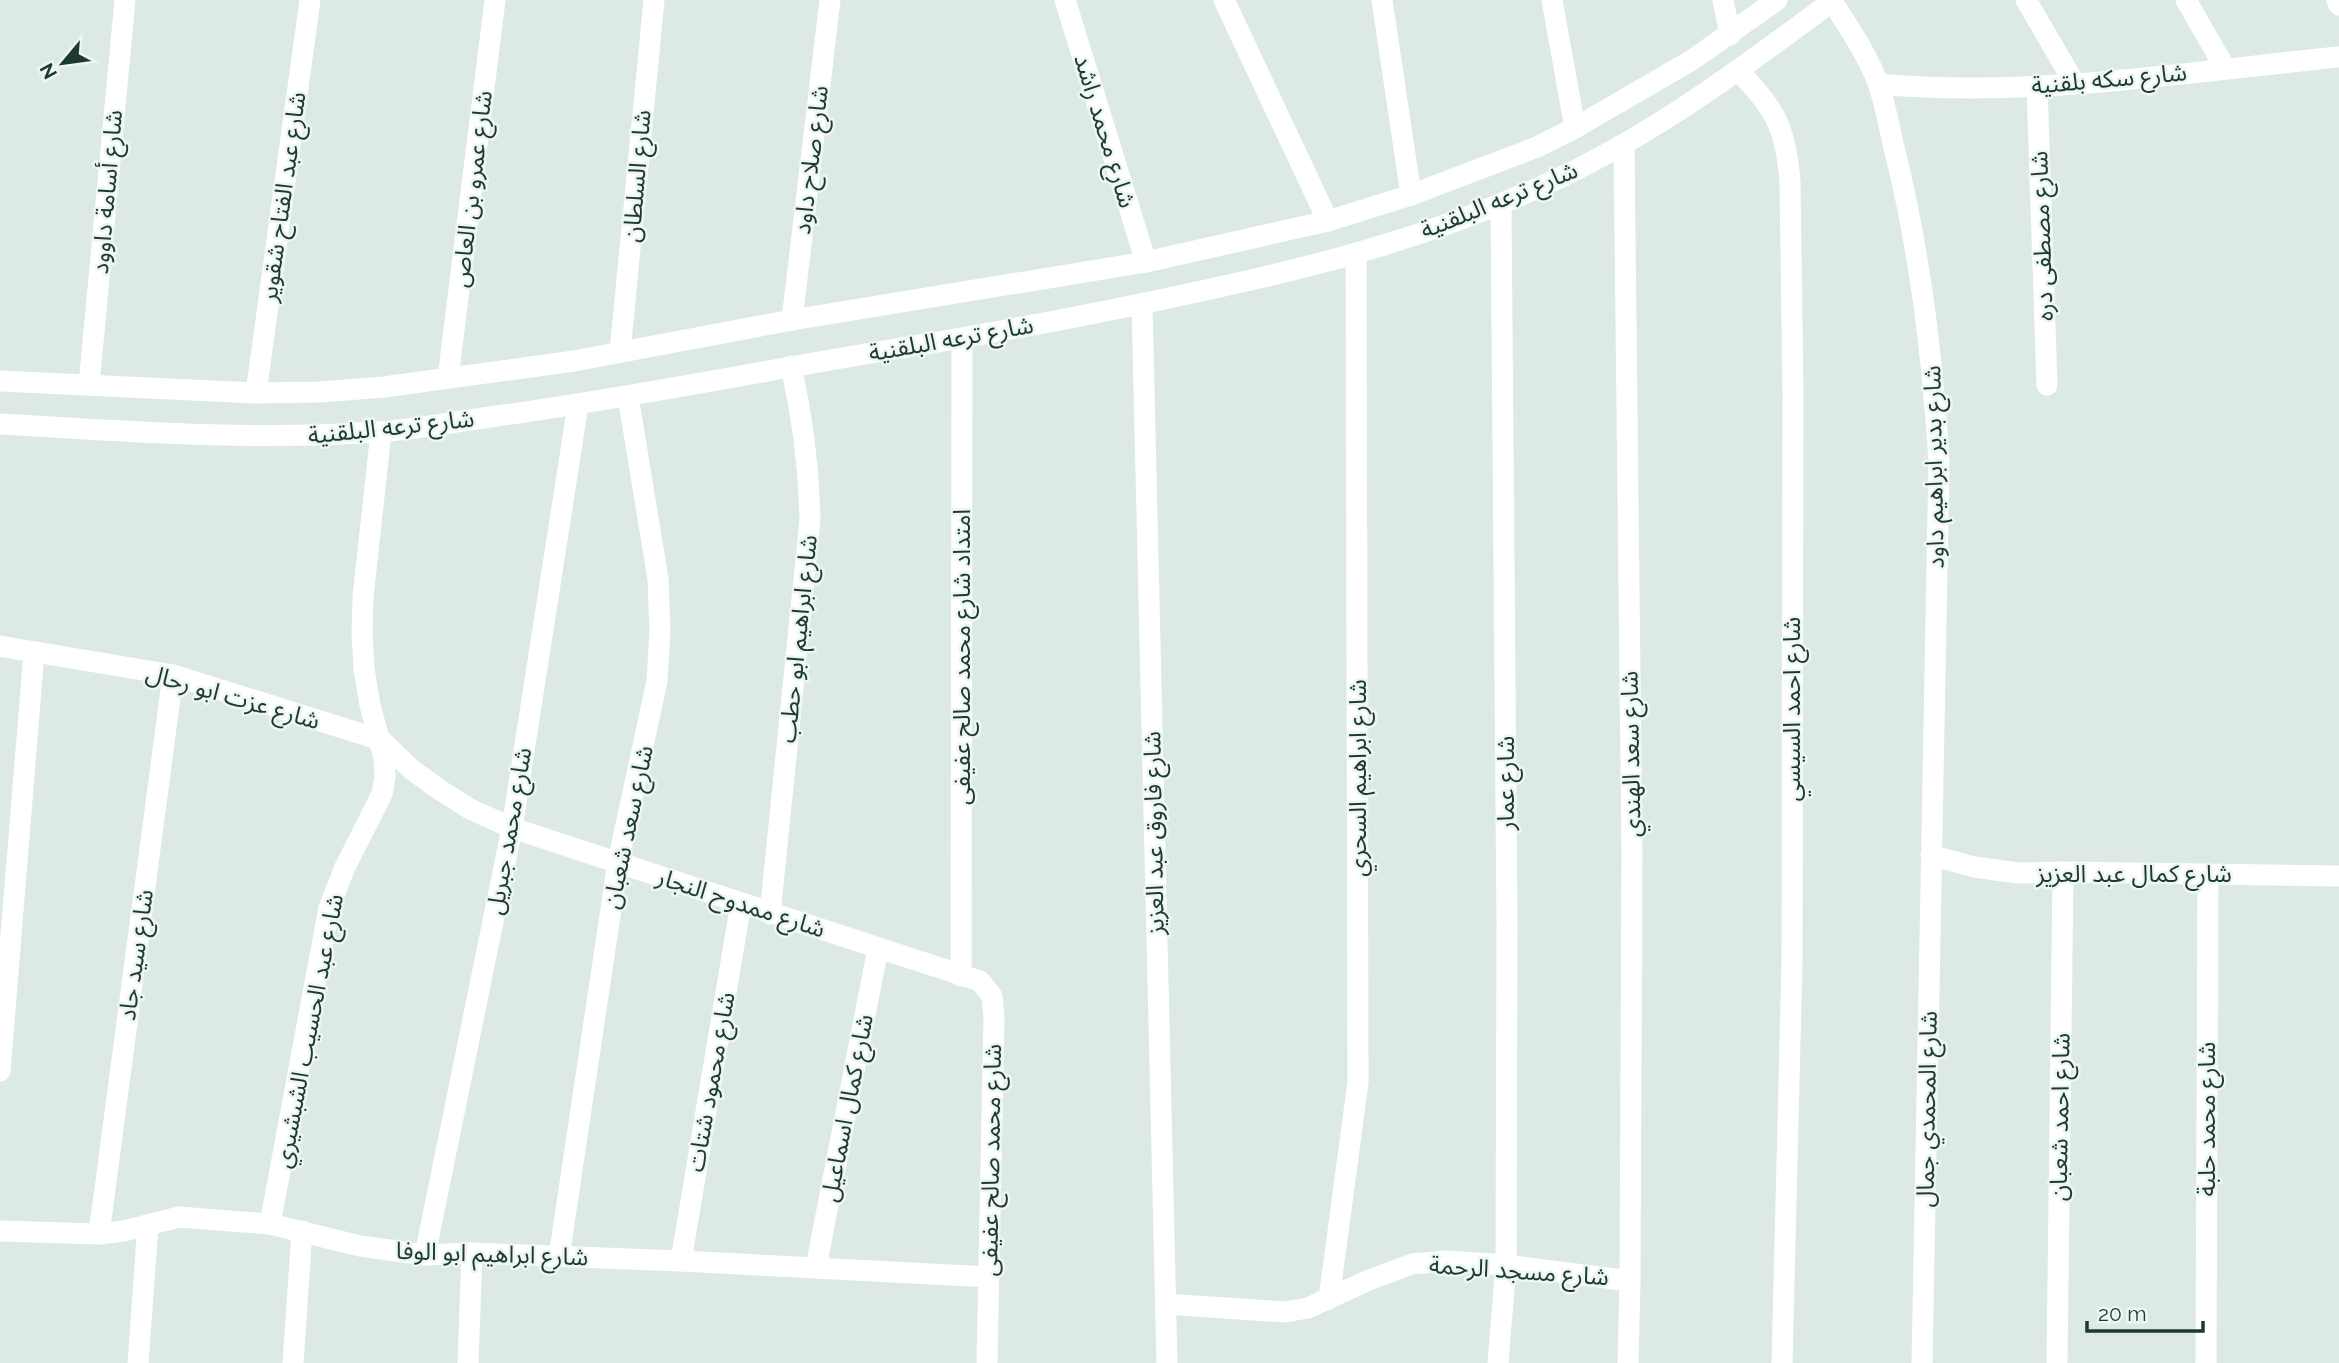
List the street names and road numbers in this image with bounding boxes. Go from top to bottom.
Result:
street label: شارع محمد راشد [1065,51,1143,212]
street label: شارع سكه بلقنية [2030,57,2188,103]
street label: شارع صلاح داود [787,84,837,236]
street label: شارع عمرو بن العاص [445,89,501,289]
street label: شارع عبد الفتاح شقوير [253,90,315,305]
street label: شارع السلطان [616,108,660,244]
street label: شارع أسامة داوود [84,109,131,276]
street label: شارع مصطفى دره [2024,150,2062,321]
street label: شارع ترعه البلقنية [1416,155,1583,247]
street label: شارع ترعه البلقنية [866,310,1036,370]
street label: شارع بدير ابراهيم داود [1917,365,1953,569]
street label: شارع ترعه البلقنية [306,403,476,453]
street label: امتداد شارع محمد صالح عفيفى [947,509,979,805]
street label: شارع ابراهيم ابو حطب [772,533,826,745]
street label: شارع احمد السيسي [1777,617,1811,801]
street label: شارع عزت ابو رحال [142,658,323,738]
street label: شارع سعد الهندي [1615,670,1651,837]
street label: شارع ابراهيم السحري [1343,679,1377,877]
street label: شارع فاروق عبد العزيز [1137,731,1173,936]
street label: شارع عمار [1491,736,1523,831]
street label: شارع سعد شعبان [596,743,662,912]
street label: شارع محمد جبريل [480,745,540,917]
street label: شارع كمال عبد العزيز [2035,859,2232,891]
street label: شارع ممدوح النجار [651,861,829,946]
street label: شارع سيد جاد [112,887,162,1023]
street label: شارع عبد الحسيب الشبشيري [268,891,354,1171]
street label: شارع محمود شتات [680,990,744,1175]
street label: شارع المحمدي جمال [1910,1010,1947,1208]
street label: شارع كمال اسماعيل [814,1012,882,1205]
street label: شارع احمد شعبان [2044,1033,2078,1202]
street label: شارع محمد حلبة [2192,1042,2224,1196]
street label: شارع محمد صالح عفيفى [974,1043,1010,1277]
street label: شارع ابراهيم ابو الوفا [395,1236,589,1274]
street label: شارع مسجد الرحمة [1428,1250,1610,1294]

